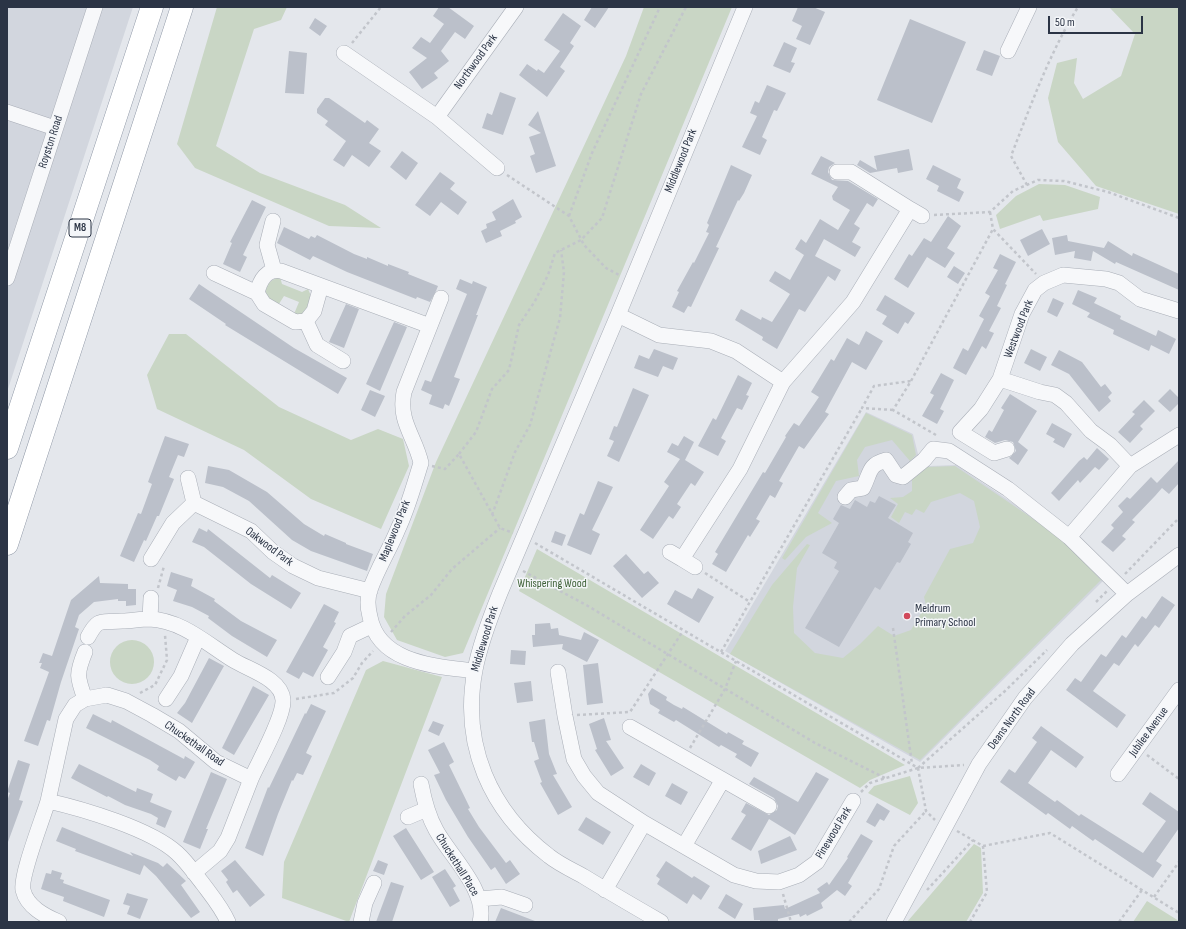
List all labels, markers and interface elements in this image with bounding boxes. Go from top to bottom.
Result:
scale bar [1050,8,1145,34]
text: 50 m [1055,15,1075,30]
street label: Northwood Park [451,32,501,92]
street label: Royston Road [36,114,66,170]
street label: Middlewood Park [662,127,700,195]
road number: M8 [69,219,91,237]
street label: Westwood Park [1001,298,1037,360]
street label: Maplewood Park [376,498,414,564]
street label: Oakwood Park [242,524,296,570]
park label: Whispering Wood [517,577,587,591]
place label: Meldrum Primary School [915,602,975,630]
street label: Middlewood Park [468,605,502,673]
marker: Meldrum Primary School [902,611,912,621]
street label: Deans North Road [985,686,1039,752]
street label: Jubilee Avenue [1126,704,1172,760]
street label: Chuckethall Road [161,718,227,770]
street label: Pinewood Park [813,804,855,862]
street label: Chuckethall Place [432,831,482,899]

